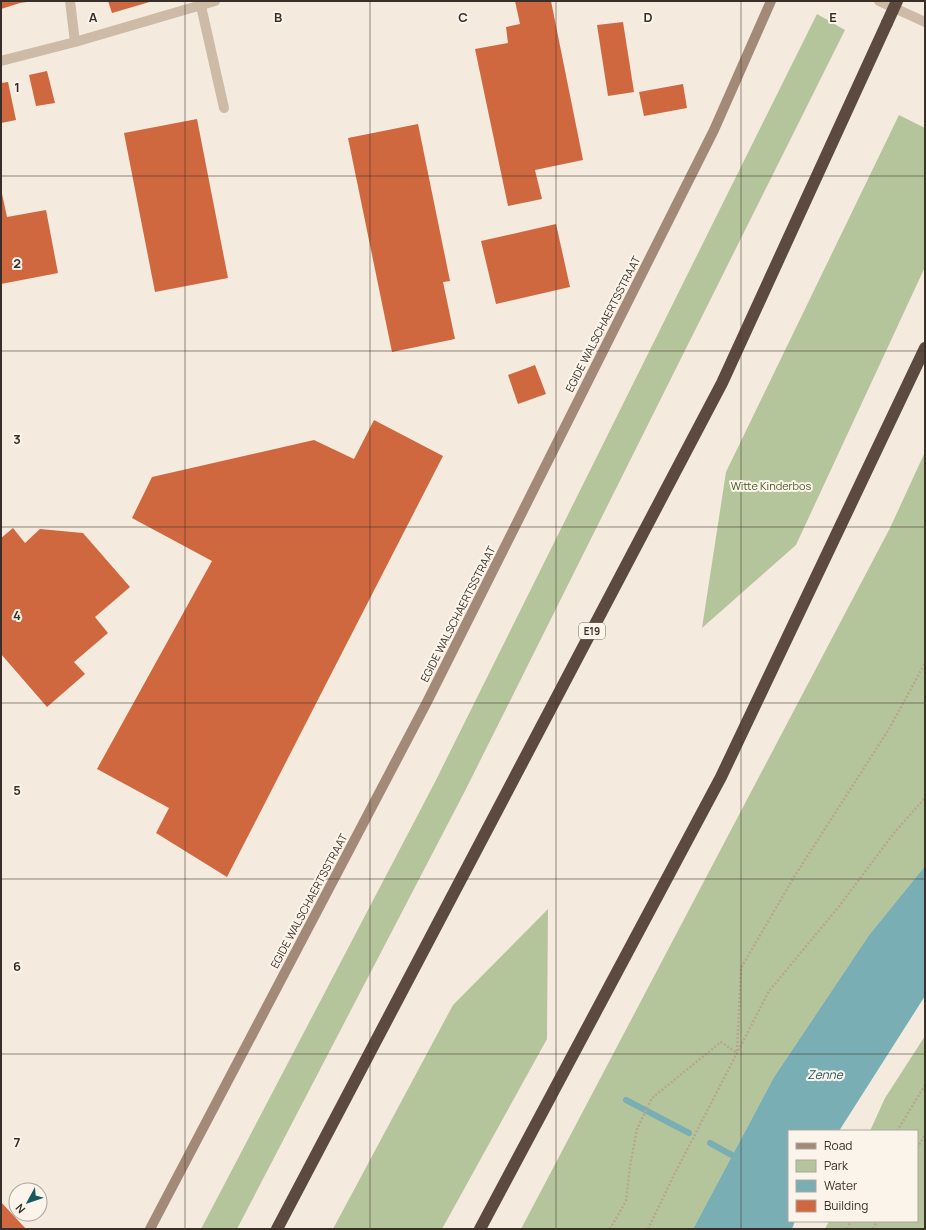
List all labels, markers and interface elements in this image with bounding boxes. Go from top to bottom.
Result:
text: A [89,8,98,26]
text: B [274,8,282,26]
text: C [458,8,468,26]
text: D [643,8,653,26]
text: E [829,8,837,26]
text: 1 [14,78,20,96]
street label: EGIDE WALSCHAERTSSTRAAT [562,253,644,394]
text: 2 [13,254,21,272]
text: 3 [13,430,21,448]
park label: Witte Kinderbos [731,478,812,493]
street label: EGIDE WALSCHAERTSSTRAAT [417,543,499,684]
text: 4 [13,606,21,624]
road number: E19 [579,623,605,639]
text: 5 [13,781,21,799]
street label: EGIDE WALSCHAERTSSTRAAT [267,830,351,971]
text: 6 [13,957,21,975]
water label: Zenne [807,1066,844,1083]
legend [788,1130,918,1222]
text: 7 [14,1133,21,1151]
text: Road [824,1137,852,1154]
text: Park [824,1157,849,1174]
text: Water [824,1177,858,1194]
north arrow [8,1182,48,1222]
text: Building [824,1197,868,1214]
text: N [12,1201,28,1217]

